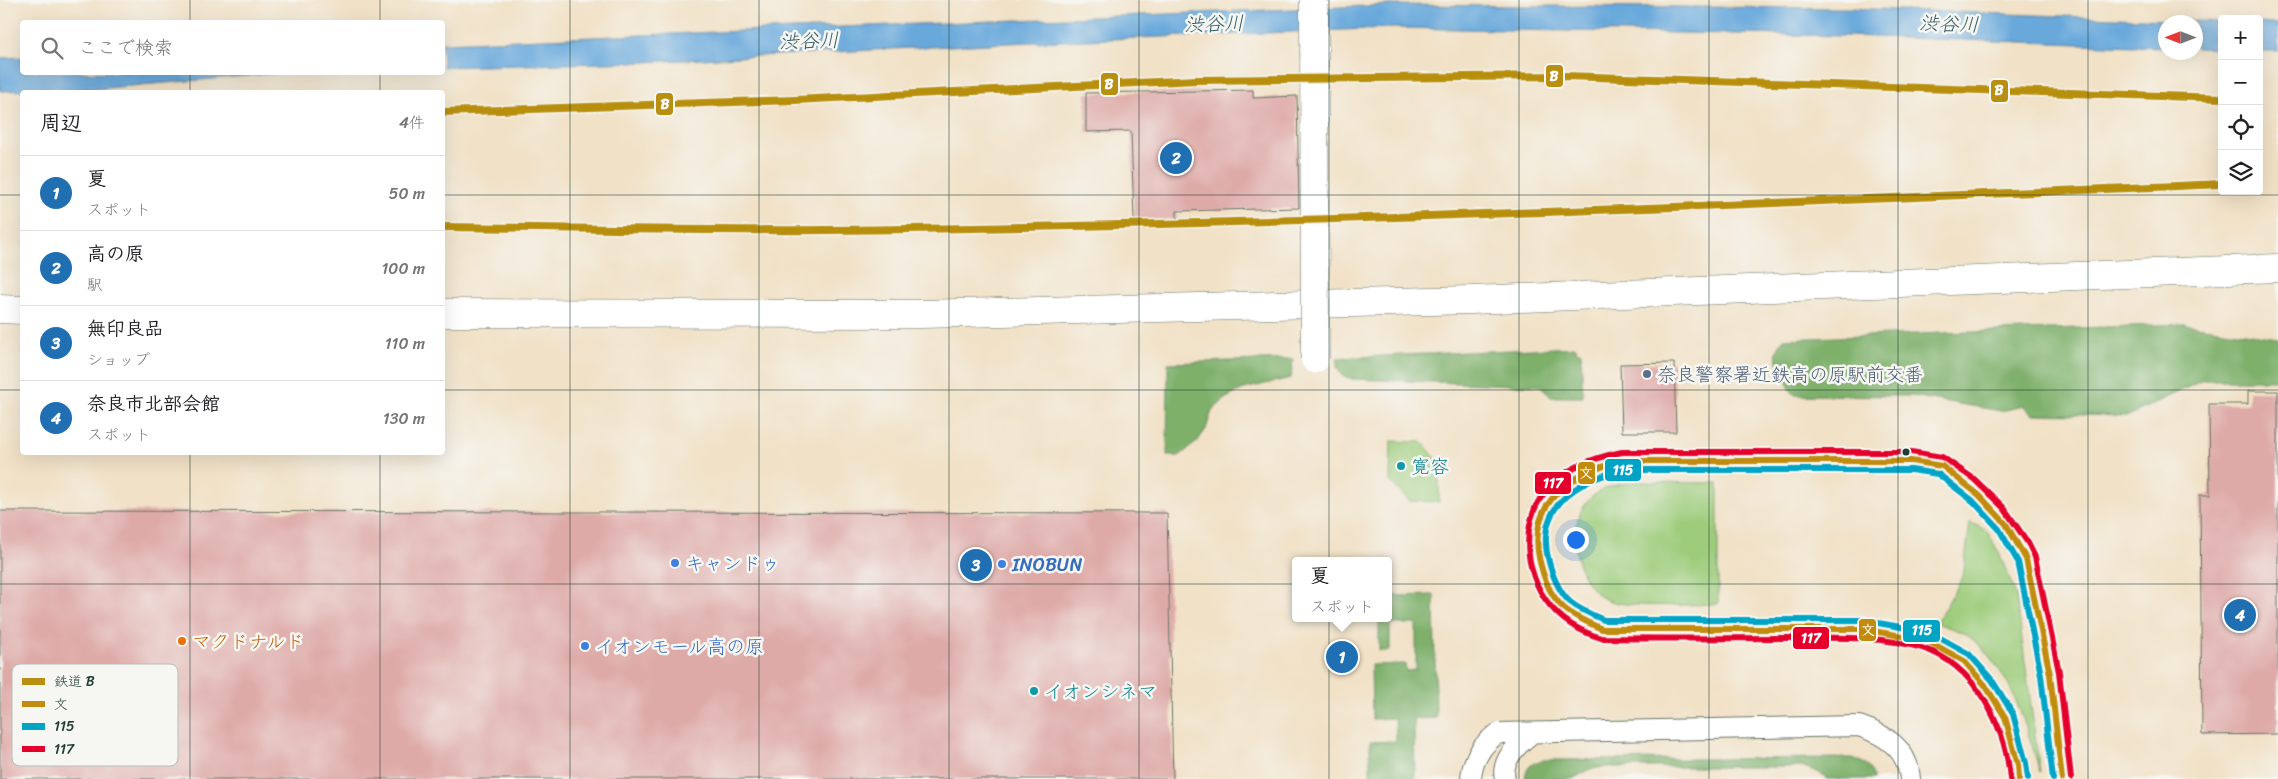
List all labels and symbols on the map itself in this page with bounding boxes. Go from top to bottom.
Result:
water label: 渋谷川 [1183,5,1245,43]
water label: 渋谷川 [1918,5,1980,43]
north arrow [2158,15,2203,60]
water label: 渋谷川 [778,22,840,60]
line badge: B [1545,64,1564,88]
text: B [1550,64,1559,89]
line badge: B [1100,72,1119,96]
text: B [1105,72,1114,97]
text: B [1995,78,2004,103]
line badge: B [1990,79,2009,103]
line badge: B [655,92,674,116]
text: B [661,92,670,117]
pin: 2 [1160,139,1192,177]
place label: 奈良警察署近鉄高の原駅前交番 [1657,358,1923,391]
marker: 奈良警察署近鉄高の原駅前交番 [1641,368,1653,380]
unlabelled marker [1901,447,1911,457]
place label: 寛容 [1411,450,1449,483]
line badge: 115 [1604,458,1642,482]
text: 115 [1613,458,1634,483]
marker: 寛容 [1395,460,1407,472]
line badge: 文 [1577,461,1596,485]
text: 文 [1579,461,1593,486]
line badge: 117 [1534,471,1572,495]
text: 117 [1543,471,1564,496]
your location [1563,527,1589,553]
pin: 3 [960,546,992,584]
place label: キャンドゥ [685,547,780,580]
place label: INOBUN [1011,548,1083,581]
marker: キャンドゥ [669,557,681,569]
marker: INOBUN [996,558,1008,570]
pin: 4 [2224,596,2256,634]
line badge: 文 [1858,618,1877,642]
text: 文 [1861,618,1875,643]
text: 115 [1912,618,1933,643]
line badge: 115 [1902,619,1941,643]
place label: マクドナルド [192,625,304,658]
line badge: 117 [1792,626,1830,650]
text: 117 [1801,626,1822,651]
place label: イオンモール高の原 [595,630,764,663]
marker: マクドナルド [176,635,188,647]
pin: 1 [1326,638,1358,676]
marker: イオンモール高の原 [579,640,591,652]
legend [12,664,178,766]
text: 鉄道 B [54,669,95,694]
place label: イオンシネマ [1044,675,1157,708]
marker: イオンシネマ [1028,685,1040,697]
text: 文 [54,692,68,717]
text: 115 [54,714,75,739]
text: 117 [54,737,75,762]

